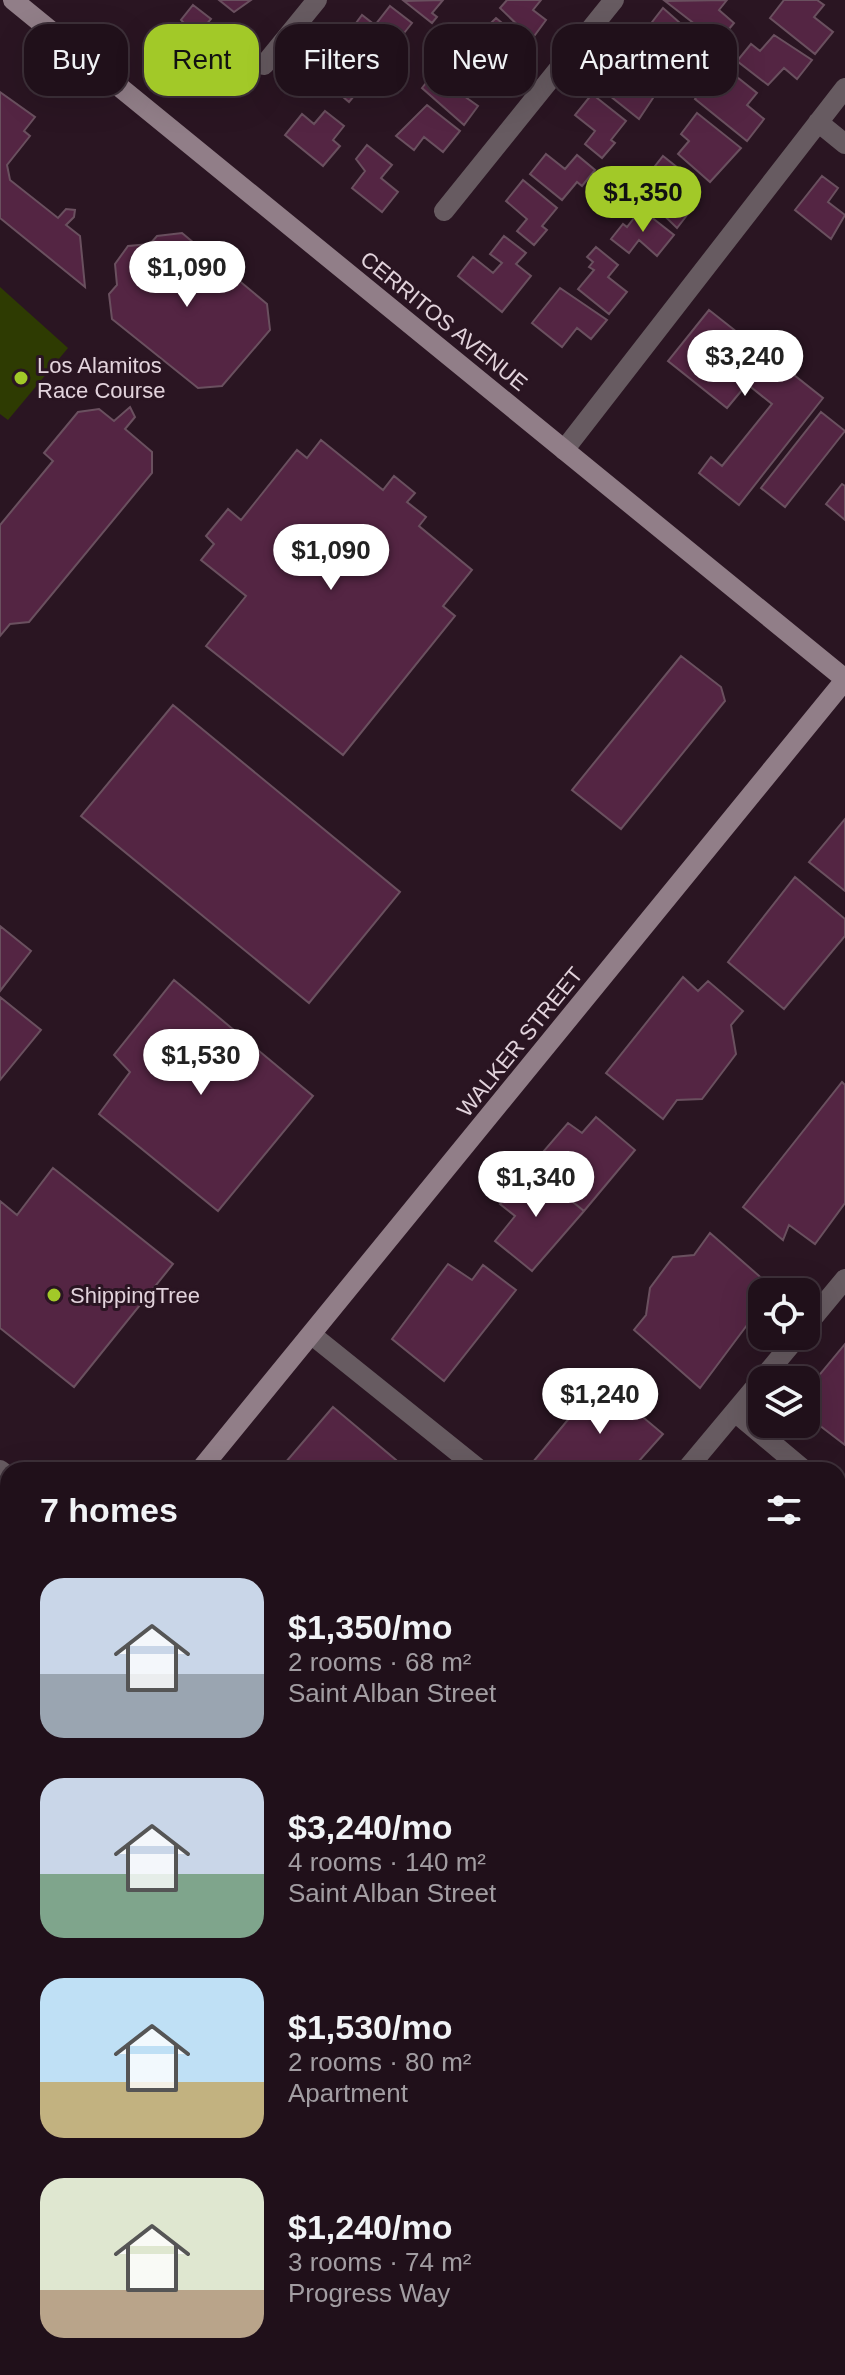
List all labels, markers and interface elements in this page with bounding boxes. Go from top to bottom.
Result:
chip: Buy [24,24,128,96]
chip: Rent [144,24,259,96]
chip: Filters [275,24,408,96]
chip: New [424,24,536,96]
chip: Apartment [552,24,737,96]
pin: $1,350 [578,166,708,234]
text: $1,350 [603,177,683,207]
pin: $1,090 [122,241,252,309]
street label: CERRITOS AVENUE [356,246,532,396]
text: $1,090 [147,252,227,282]
pin: $3,240 [680,330,810,398]
text: $3,240 [705,341,785,371]
place label: Los Alamitos Race Course [37,353,165,403]
marker: Los Alamitos Race Course [12,369,30,387]
pin: $1,090 [266,524,396,592]
text: $1,090 [291,535,371,565]
street label: WALKER STREET [452,962,588,1122]
pin: $1,530 [136,1029,266,1097]
text: $1,530 [161,1040,241,1070]
pin: $1,340 [471,1151,601,1219]
text: $1,340 [496,1162,576,1192]
map controls [748,1278,820,1438]
button: locate [748,1278,820,1350]
place label: ShippingTree [70,1283,200,1308]
marker: ShippingTree [45,1286,63,1304]
button: layers [748,1366,820,1438]
pin: $1,240 [535,1368,665,1436]
text: $1,240 [560,1379,640,1409]
icon: filters [762,1488,806,1532]
text: 7 homes [40,1491,178,1529]
text: $1,350/mo [288,1608,452,1646]
icon: home [104,1610,200,1706]
text: 2 rooms · 68 m² [288,1647,472,1677]
text: Saint Alban Street [288,1678,496,1708]
text: $3,240/mo [288,1808,452,1846]
icon: home [104,1810,200,1906]
text: 4 rooms · 140 m² [288,1847,486,1877]
text: Saint Alban Street [288,1878,496,1908]
text: $1,530/mo [288,2008,452,2046]
icon: home [104,2010,200,2106]
text: 2 rooms · 80 m² [288,2047,472,2077]
text: Apartment [288,2078,408,2108]
text: $1,240/mo [288,2208,452,2246]
icon: home [104,2210,200,2306]
text: 3 rooms · 74 m² [288,2247,472,2277]
text: Progress Way [288,2278,450,2308]

